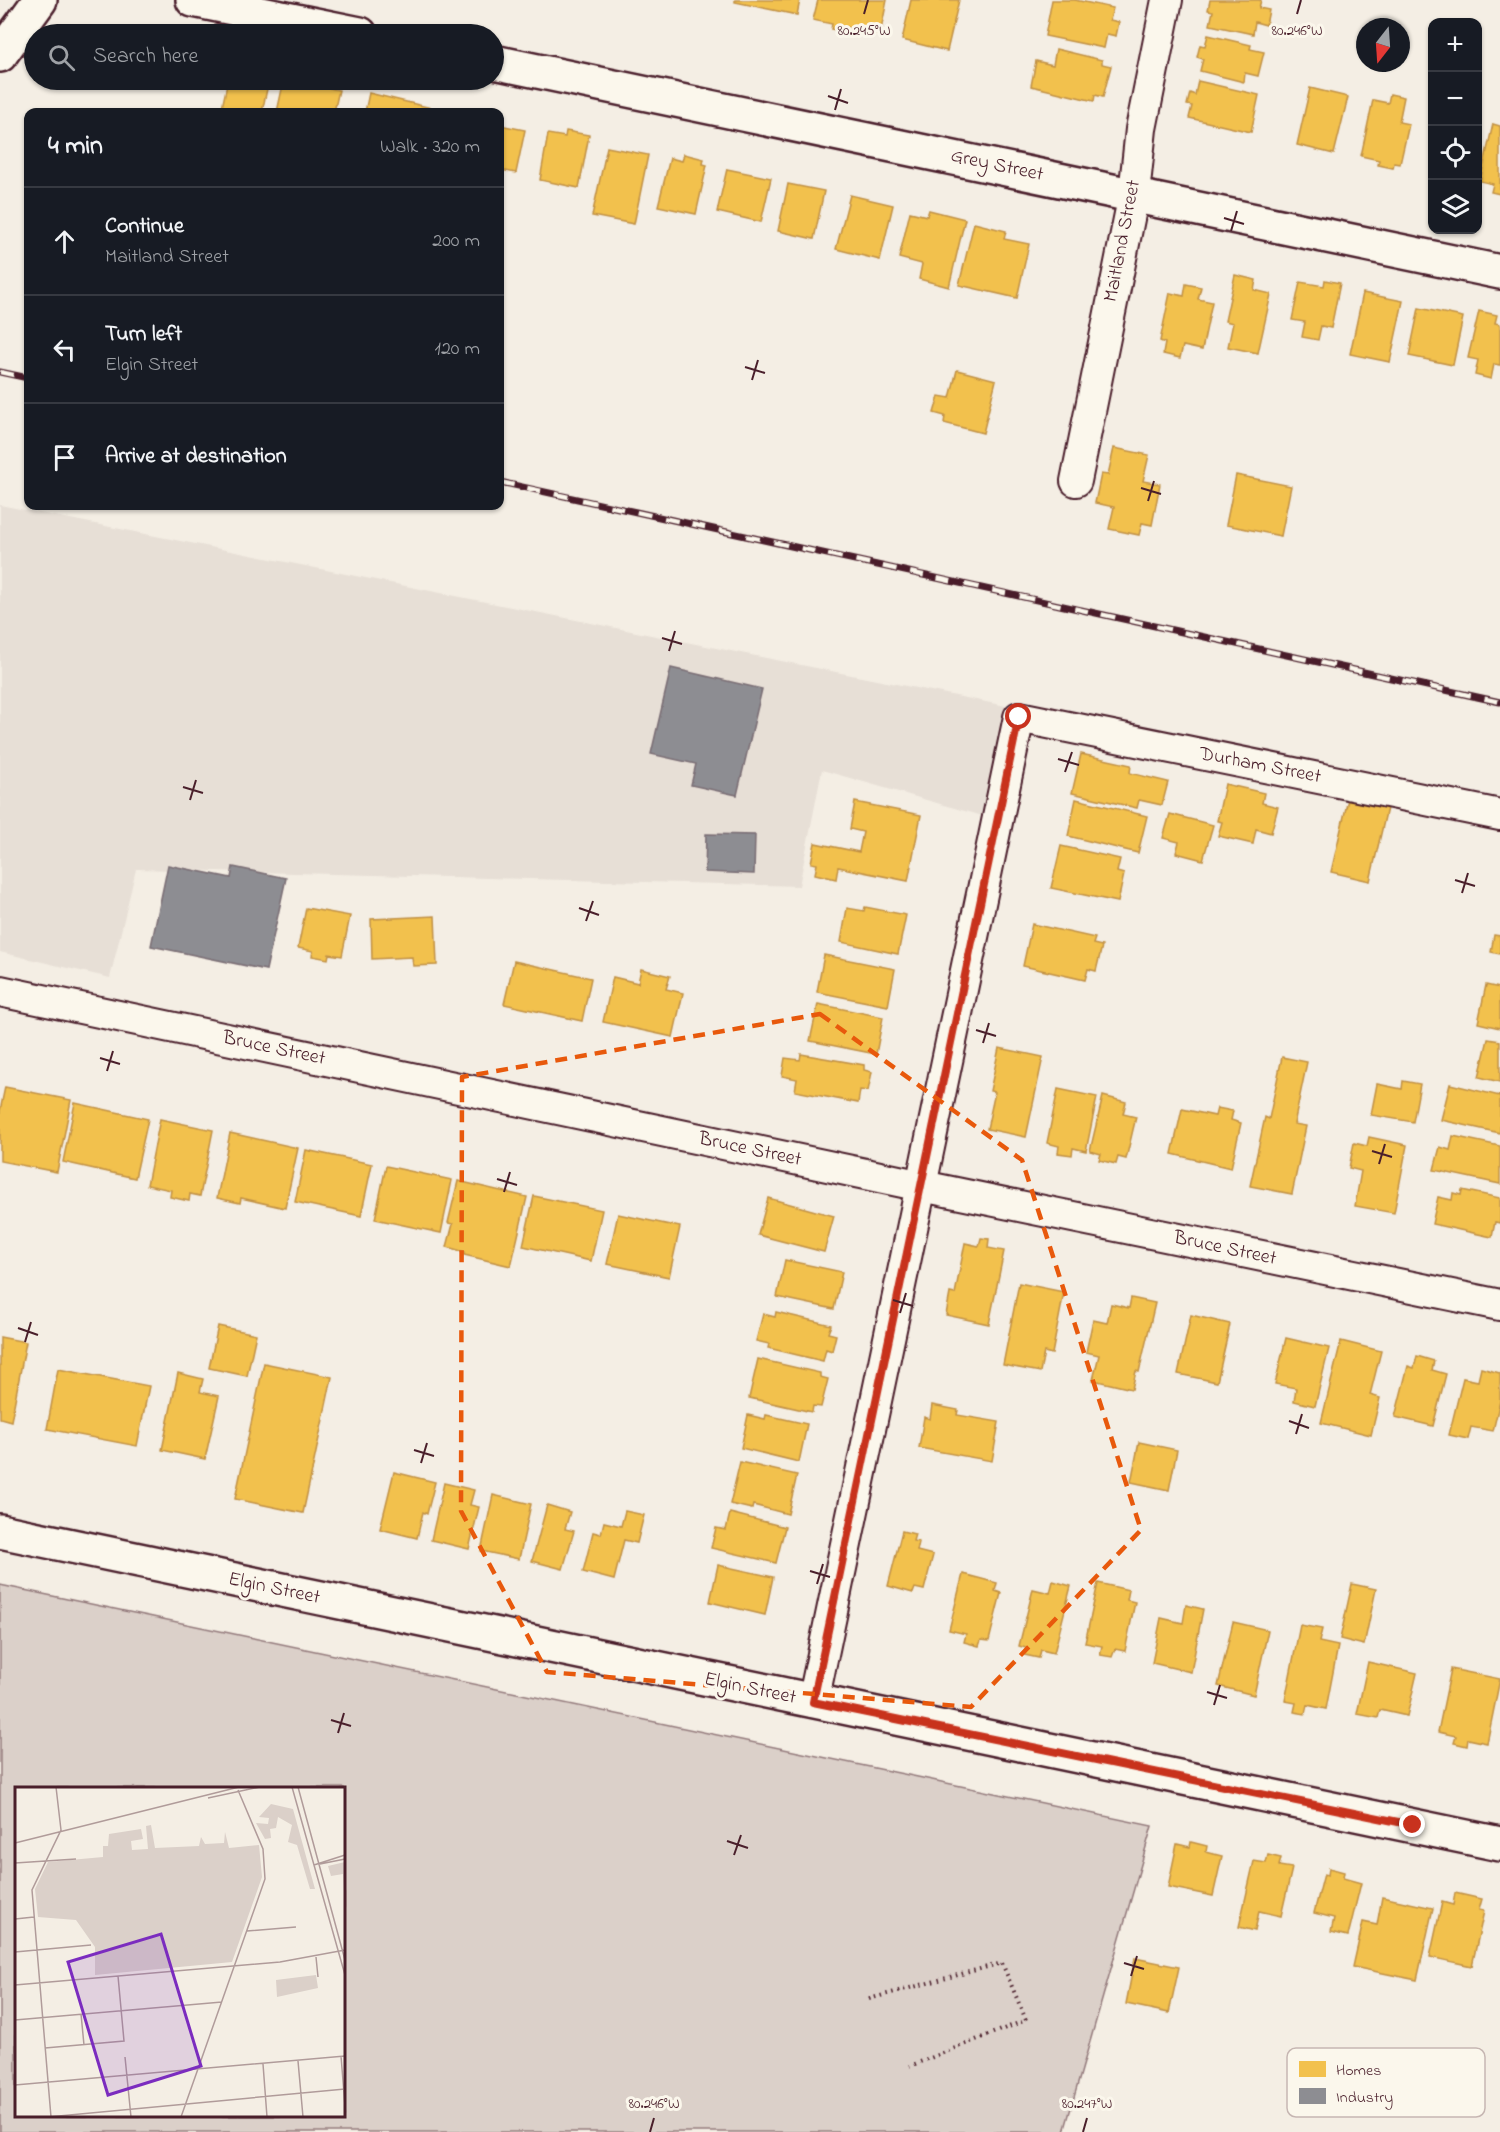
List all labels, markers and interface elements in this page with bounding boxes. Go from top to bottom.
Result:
north arrow [1356,18,1410,72]
map controls [1428,18,1482,234]
button: + [1428,18,1482,72]
text: 80.245°W [837,20,891,42]
text: 80.246°W [1271,20,1323,42]
search box [24,24,504,90]
icon: search [45,41,78,74]
text: Search here [93,41,198,73]
button: − [1428,72,1482,126]
button: locate [1428,126,1482,180]
text: 4 min [48,128,103,166]
text: Walk · 320 m [380,133,480,162]
street label: Grey Street [948,142,1046,190]
street label: Maitland Street [1097,177,1149,305]
button: layers [1428,180,1482,234]
text: Continue [105,211,184,243]
icon: ahead [48,225,81,258]
text: 200 m [432,227,480,256]
text: Maitland Street [105,243,229,272]
text: Turn left [105,319,182,351]
icon: left [48,333,81,366]
text: 120 m [435,335,480,364]
text: Elgin Street [105,351,198,380]
icon: arrive [48,441,81,474]
text: Arrive at destination [105,441,287,473]
route start [1005,703,1031,729]
street label: Durham Street [1196,740,1324,792]
street label: Bruce Street [219,1024,328,1074]
street label: Bruce Street [695,1125,804,1175]
street label: Bruce Street [1170,1224,1279,1274]
street label: Elgin Street [225,1565,323,1614]
street label: Elgin Street [701,1665,799,1714]
inset map [15,1787,345,2117]
route end [1399,1811,1425,1837]
legend [1287,2048,1485,2117]
text: Homes [1336,2059,1381,2083]
text: Industry [1336,2086,1393,2110]
text: 80.246°W [628,2093,680,2115]
text: 80.247°W [1062,2093,1112,2115]

